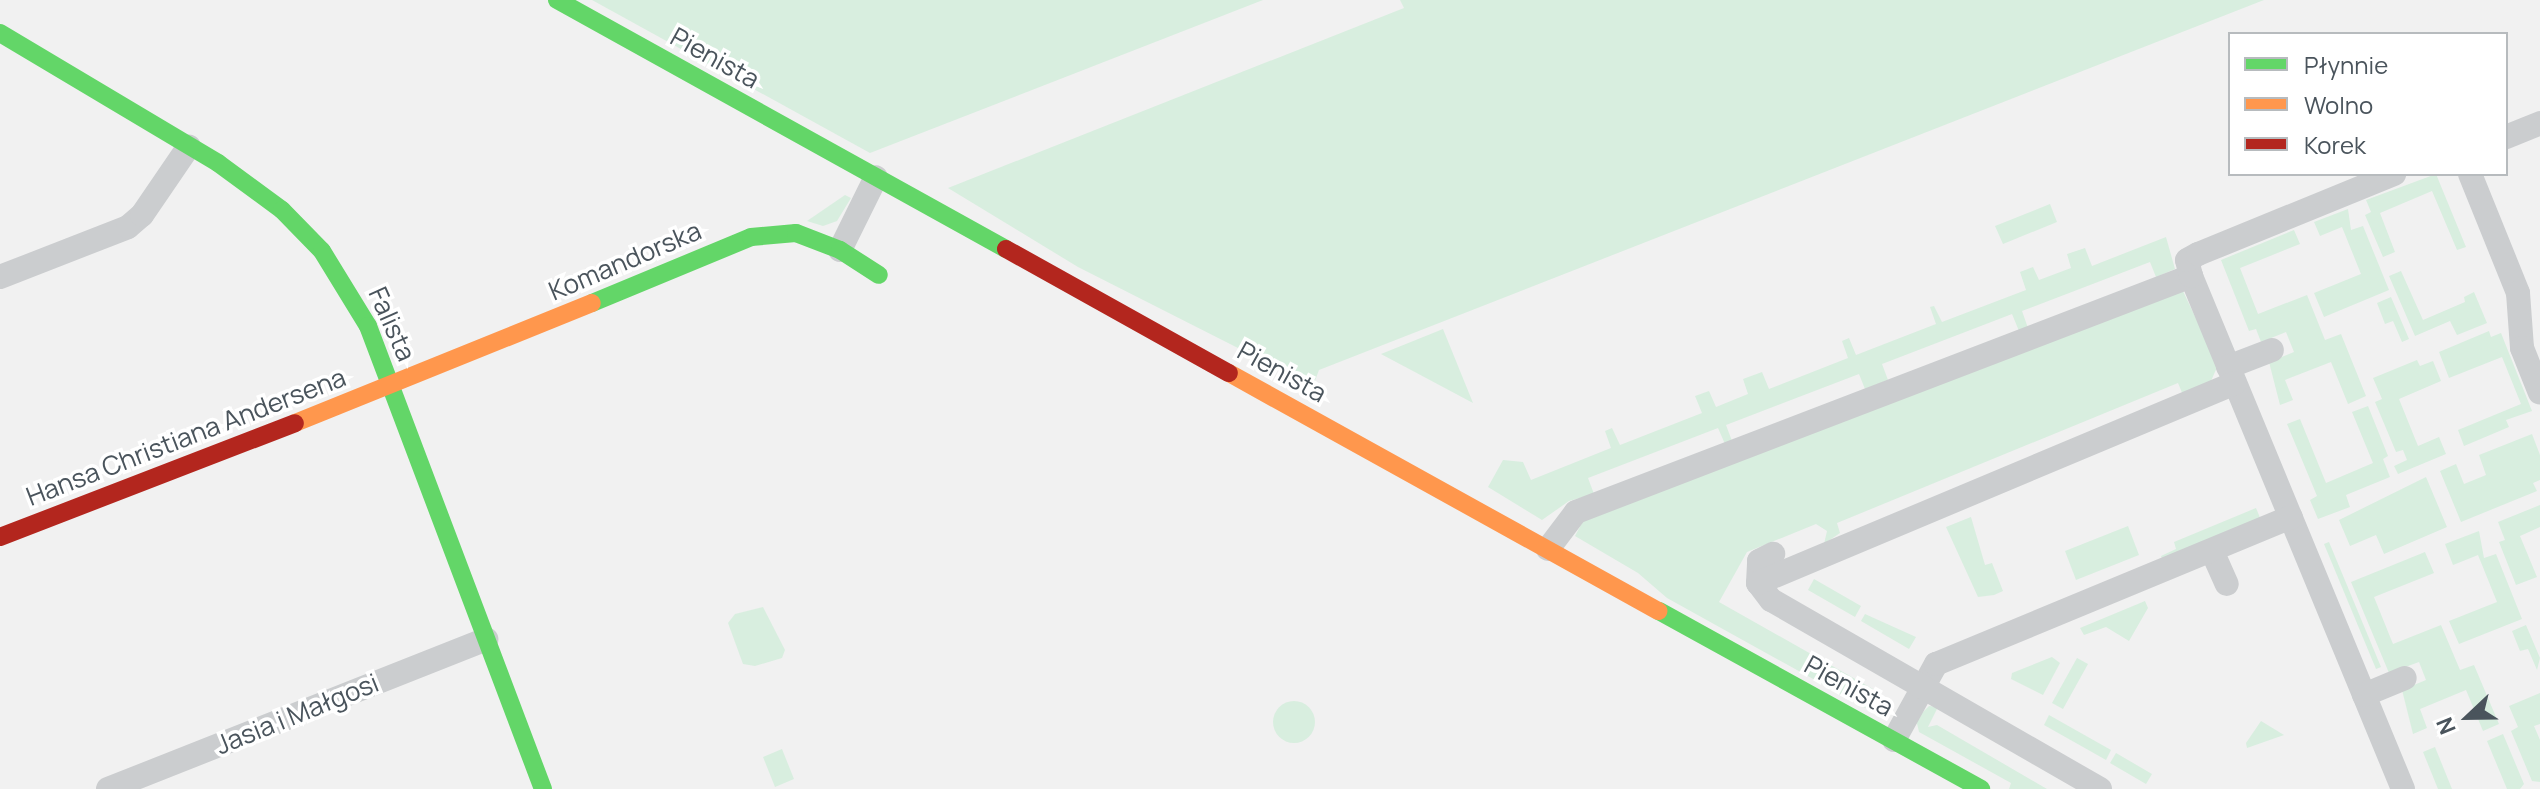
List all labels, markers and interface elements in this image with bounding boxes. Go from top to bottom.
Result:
street label: Pienista [665,21,765,95]
legend [2228,32,2508,176]
text: Płynnie [2304,48,2388,81]
text: Wolno [2304,88,2373,121]
text: Korek [2304,128,2366,161]
street label: Komandorska [544,215,706,307]
street label: Falista [362,282,422,366]
street label: Pienista [1232,335,1332,409]
street label: Hansa Christiana Andersena [22,362,350,512]
street label: Pienista [1799,649,1899,723]
street label: Jasia i Małgosi [211,667,383,761]
north arrow [2428,677,2508,757]
text: N [2429,713,2463,739]

